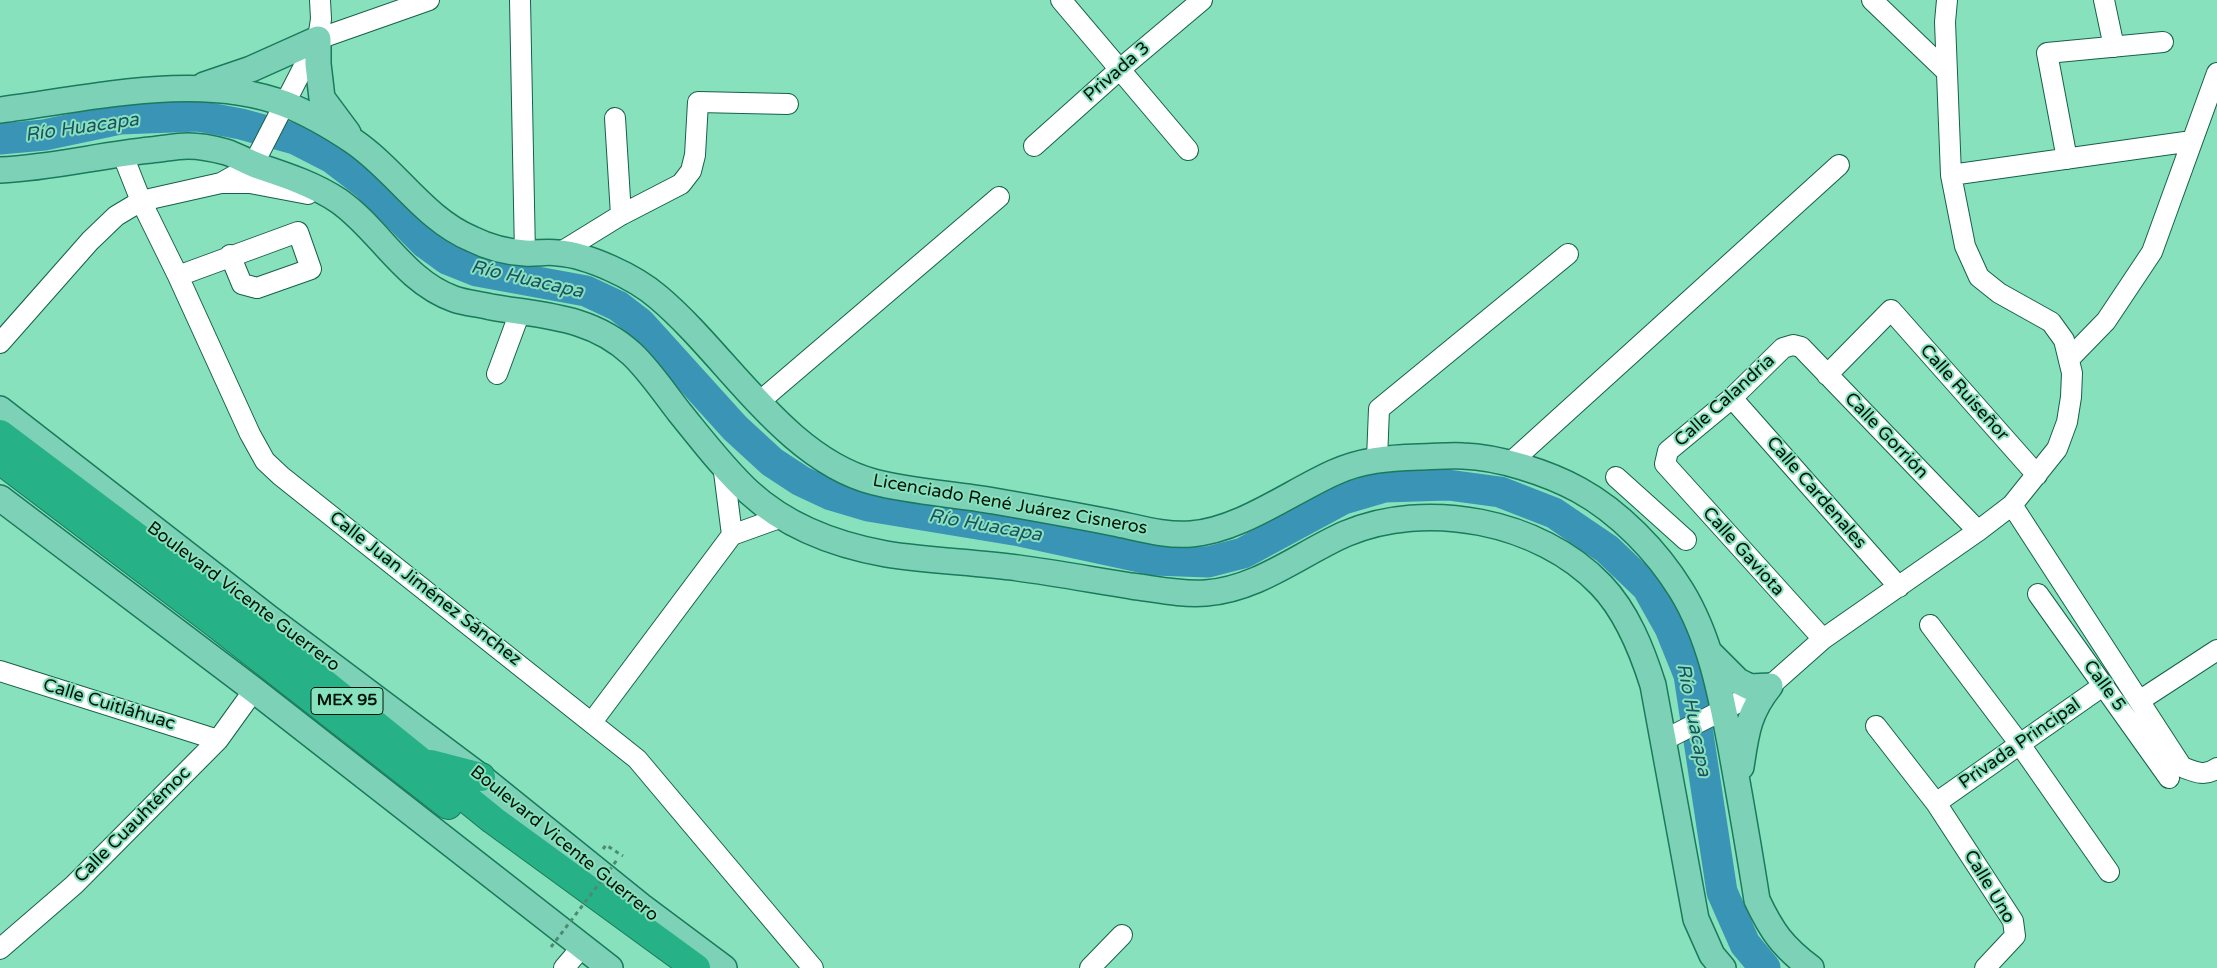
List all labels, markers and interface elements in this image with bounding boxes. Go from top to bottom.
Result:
street label: Privada 3 [1080,37,1154,107]
water label: Río Huacapa [24,109,140,147]
water label: Río Huacapa [469,256,585,304]
street label: Calle Ruiseñor [1915,340,2013,446]
street label: Calle Calandria [1670,350,1780,452]
street label: Calle Gorrión [1840,389,1932,483]
street label: Calle Cardenales [1761,432,1871,554]
street label: Licenciado René Juárez Cisneros [871,470,1149,540]
street label: Calle Gaviota [1698,503,1788,601]
water label: Río Huacapa [927,505,1043,547]
street label: Calle Juan Jiménez Sánchez [325,507,525,671]
street label: Boulevard Vicente Guerrero [142,517,344,677]
street label: Calle 5 [2078,656,2130,716]
water label: Río Huacapa [1671,662,1715,778]
street label: Calle Cuitláhuac [40,675,178,735]
road number: MEX 95 [311,688,383,714]
street label: Privada Principal [1955,694,2085,794]
street label: Boulevard Vicente Guerrero [466,761,662,927]
street label: Calle Cuauhtémoc [70,762,196,888]
street label: Calle Uno [1959,846,2019,928]

